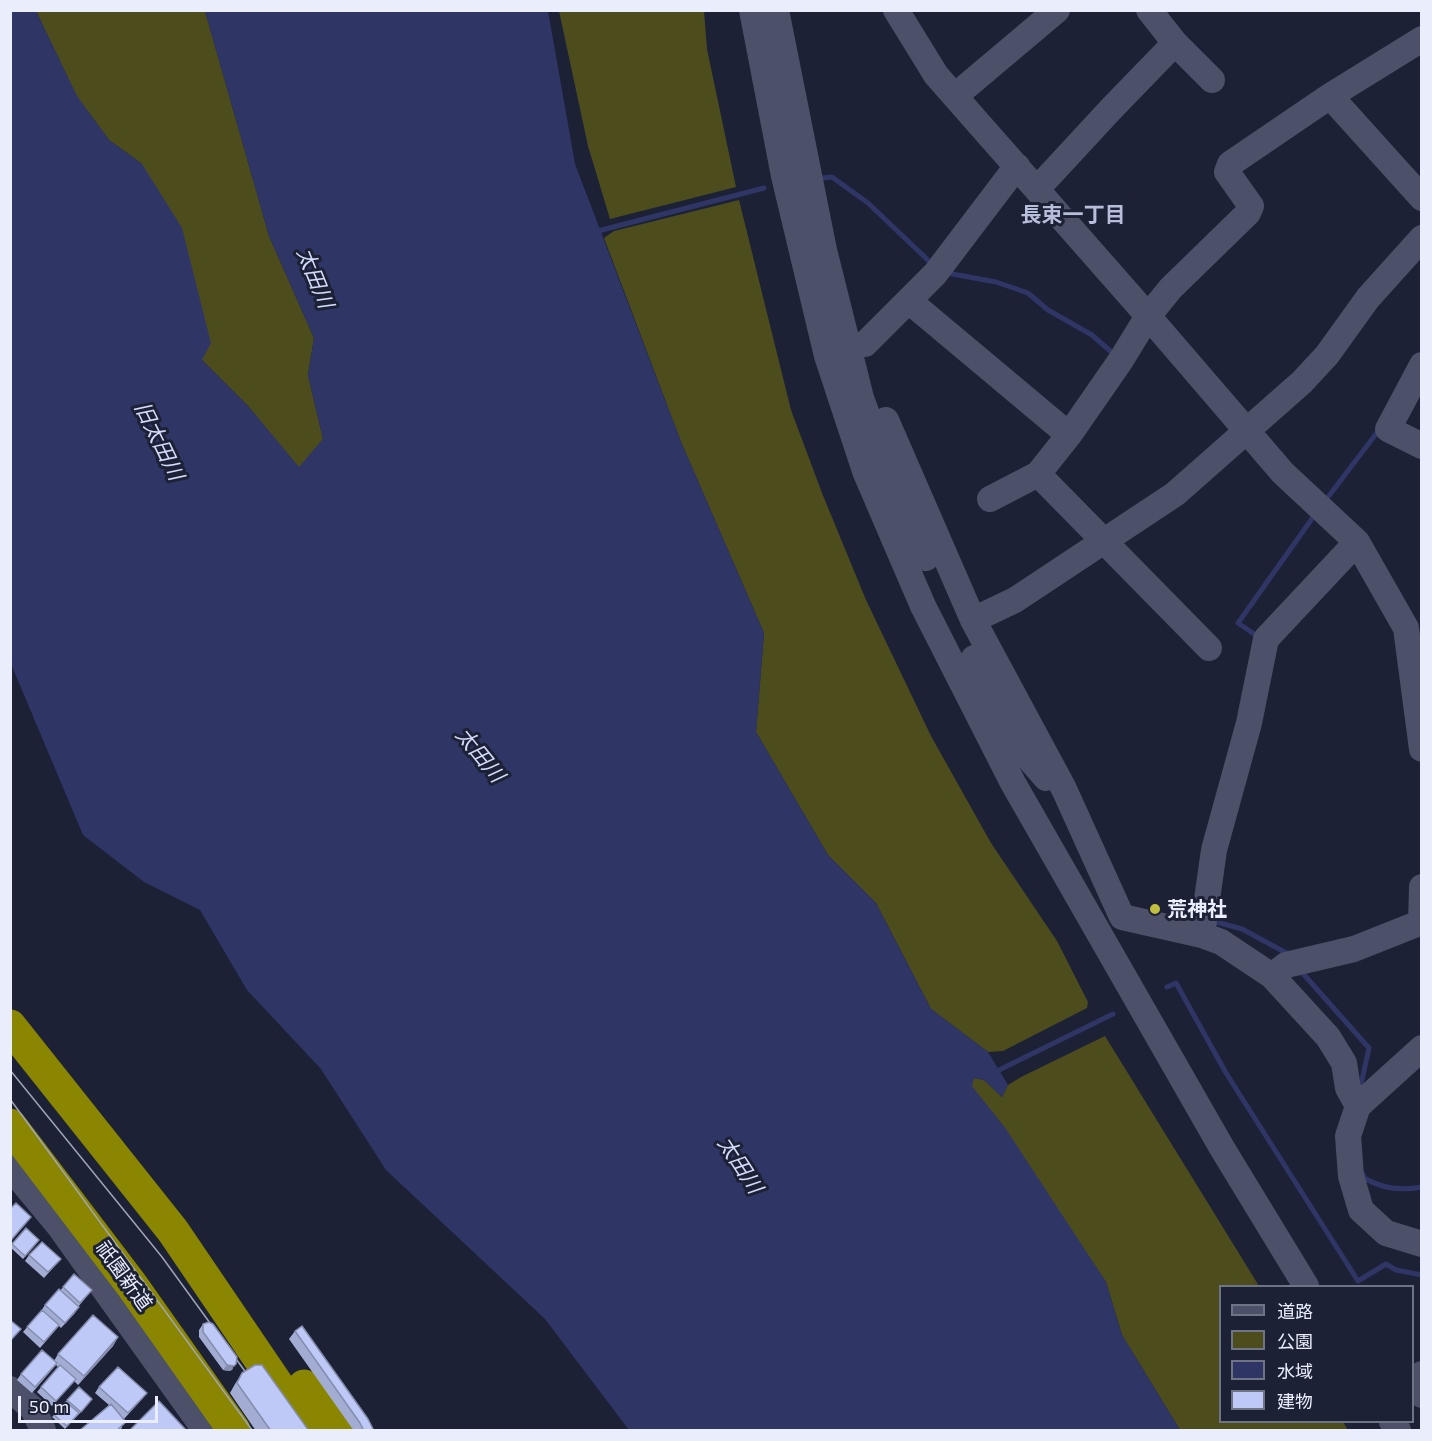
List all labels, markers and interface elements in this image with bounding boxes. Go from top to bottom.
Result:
district label: 長束一丁目 [1021,202,1125,228]
water label: 太田川 [292,244,338,312]
water label: 旧太田川 [129,398,189,484]
water label: 太田川 [450,723,510,787]
place label: 荒神社 [1167,897,1227,921]
marker: 荒神社 [1148,902,1162,916]
water label: 太田川 [712,1132,768,1198]
street label: 祇園新道 [91,1237,157,1315]
legend [1219,1285,1414,1423]
text: 道路 [1277,1300,1313,1322]
text: 公園 [1277,1330,1313,1352]
text: 水域 [1277,1360,1313,1382]
scale bar [21,1384,160,1422]
text: 建物 [1277,1390,1313,1412]
text: 50 m [29,1395,69,1417]

